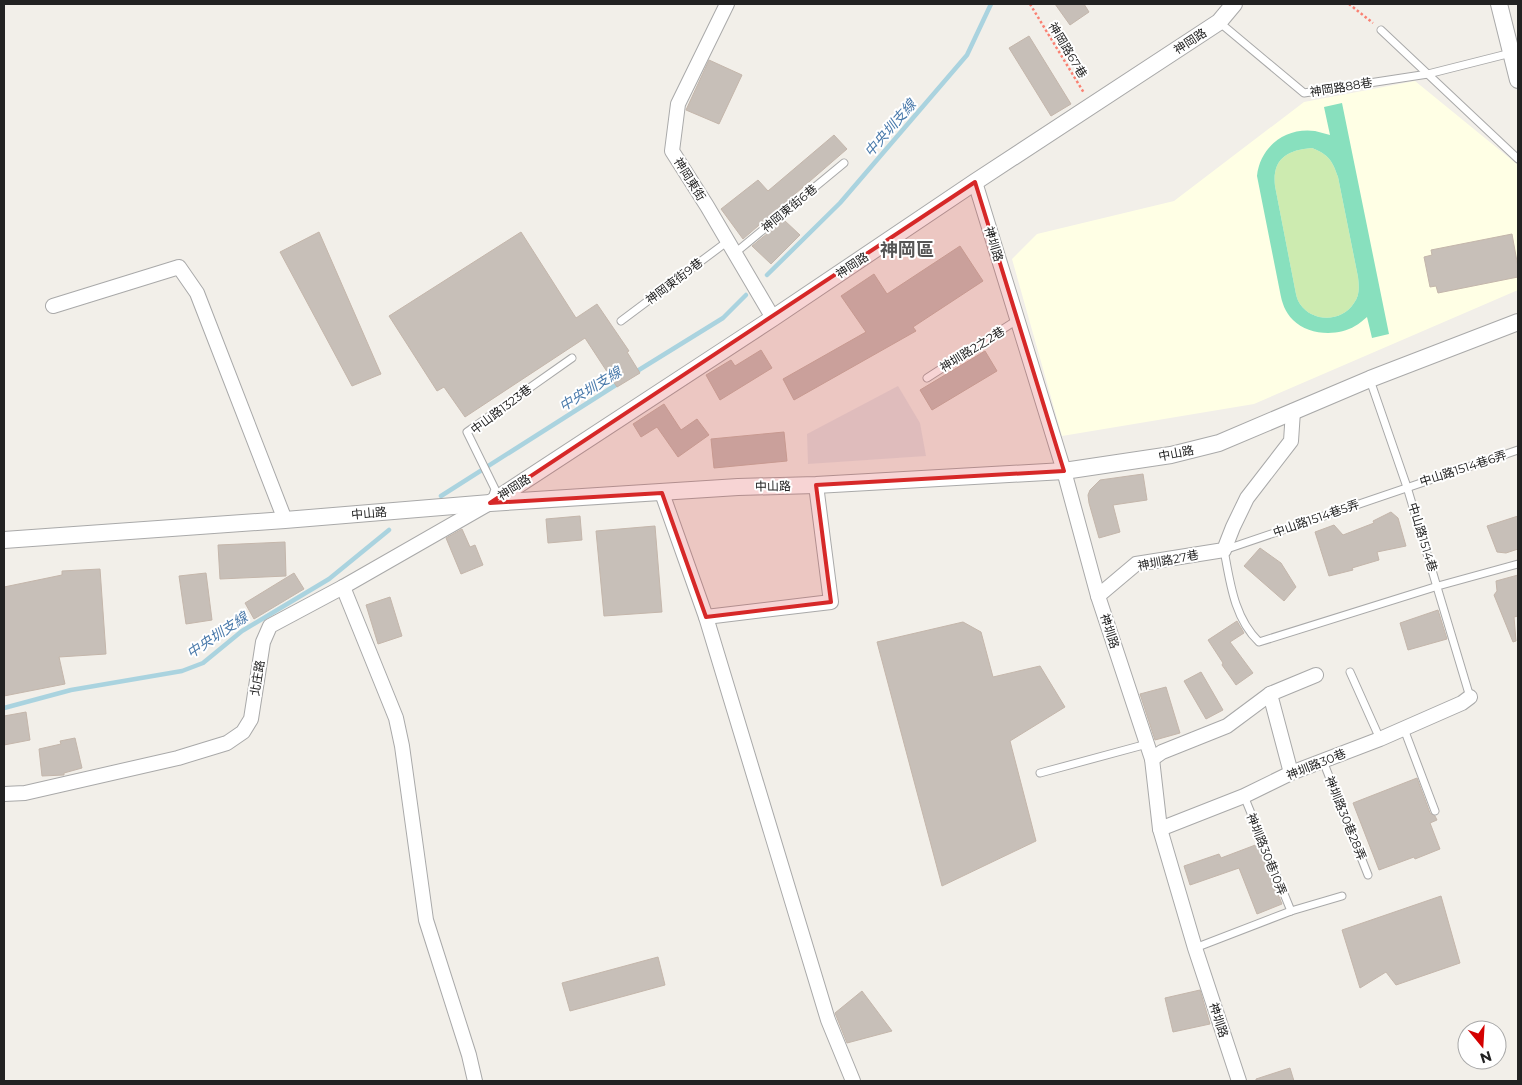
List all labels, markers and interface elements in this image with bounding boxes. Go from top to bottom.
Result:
street label: 神岡路67巷 [1046,19,1090,81]
street label: 神岡路 [1171,25,1209,57]
street label: 神岡路88巷 [1309,75,1373,99]
water label: 中央圳支線 [860,94,921,160]
street label: 神岡東街 [671,155,709,203]
street label: 神岡東街6巷 [758,181,820,235]
street label: 神圳路 [982,225,1006,263]
district label: 神岡區 [880,239,934,261]
street label: 神岡路 [833,249,871,281]
street label: 神岡東街9巷 [643,255,705,307]
street label: 神圳路2之2巷 [937,323,1007,375]
water label: 中央圳支線 [556,362,626,415]
street label: 中山路1323巷 [467,381,535,437]
street label: 中山路 [1157,442,1195,464]
street label: 中山路1514巷6弄 [1418,447,1508,489]
street label: 神岡路 [495,471,533,503]
street label: 中山路 [755,478,791,494]
street label: 中山路1514巷5弄 [1271,496,1361,540]
street label: 中山路1514巷 [1405,501,1441,573]
street label: 中山路 [350,504,388,522]
street label: 神圳路27巷 [1136,547,1200,573]
water label: 中央圳支線 [183,607,253,662]
street label: 神圳路 [1097,612,1123,650]
street label: 北庄路 [247,659,267,697]
street label: 神圳路30巷 [1284,745,1348,783]
street label: 神圳路30巷28弄 [1322,774,1370,862]
street label: 神圳路30巷10弄 [1244,811,1290,897]
street label: 神圳路 [1206,1001,1232,1039]
north arrow [1457,1020,1507,1070]
text: N [1478,1047,1494,1068]

